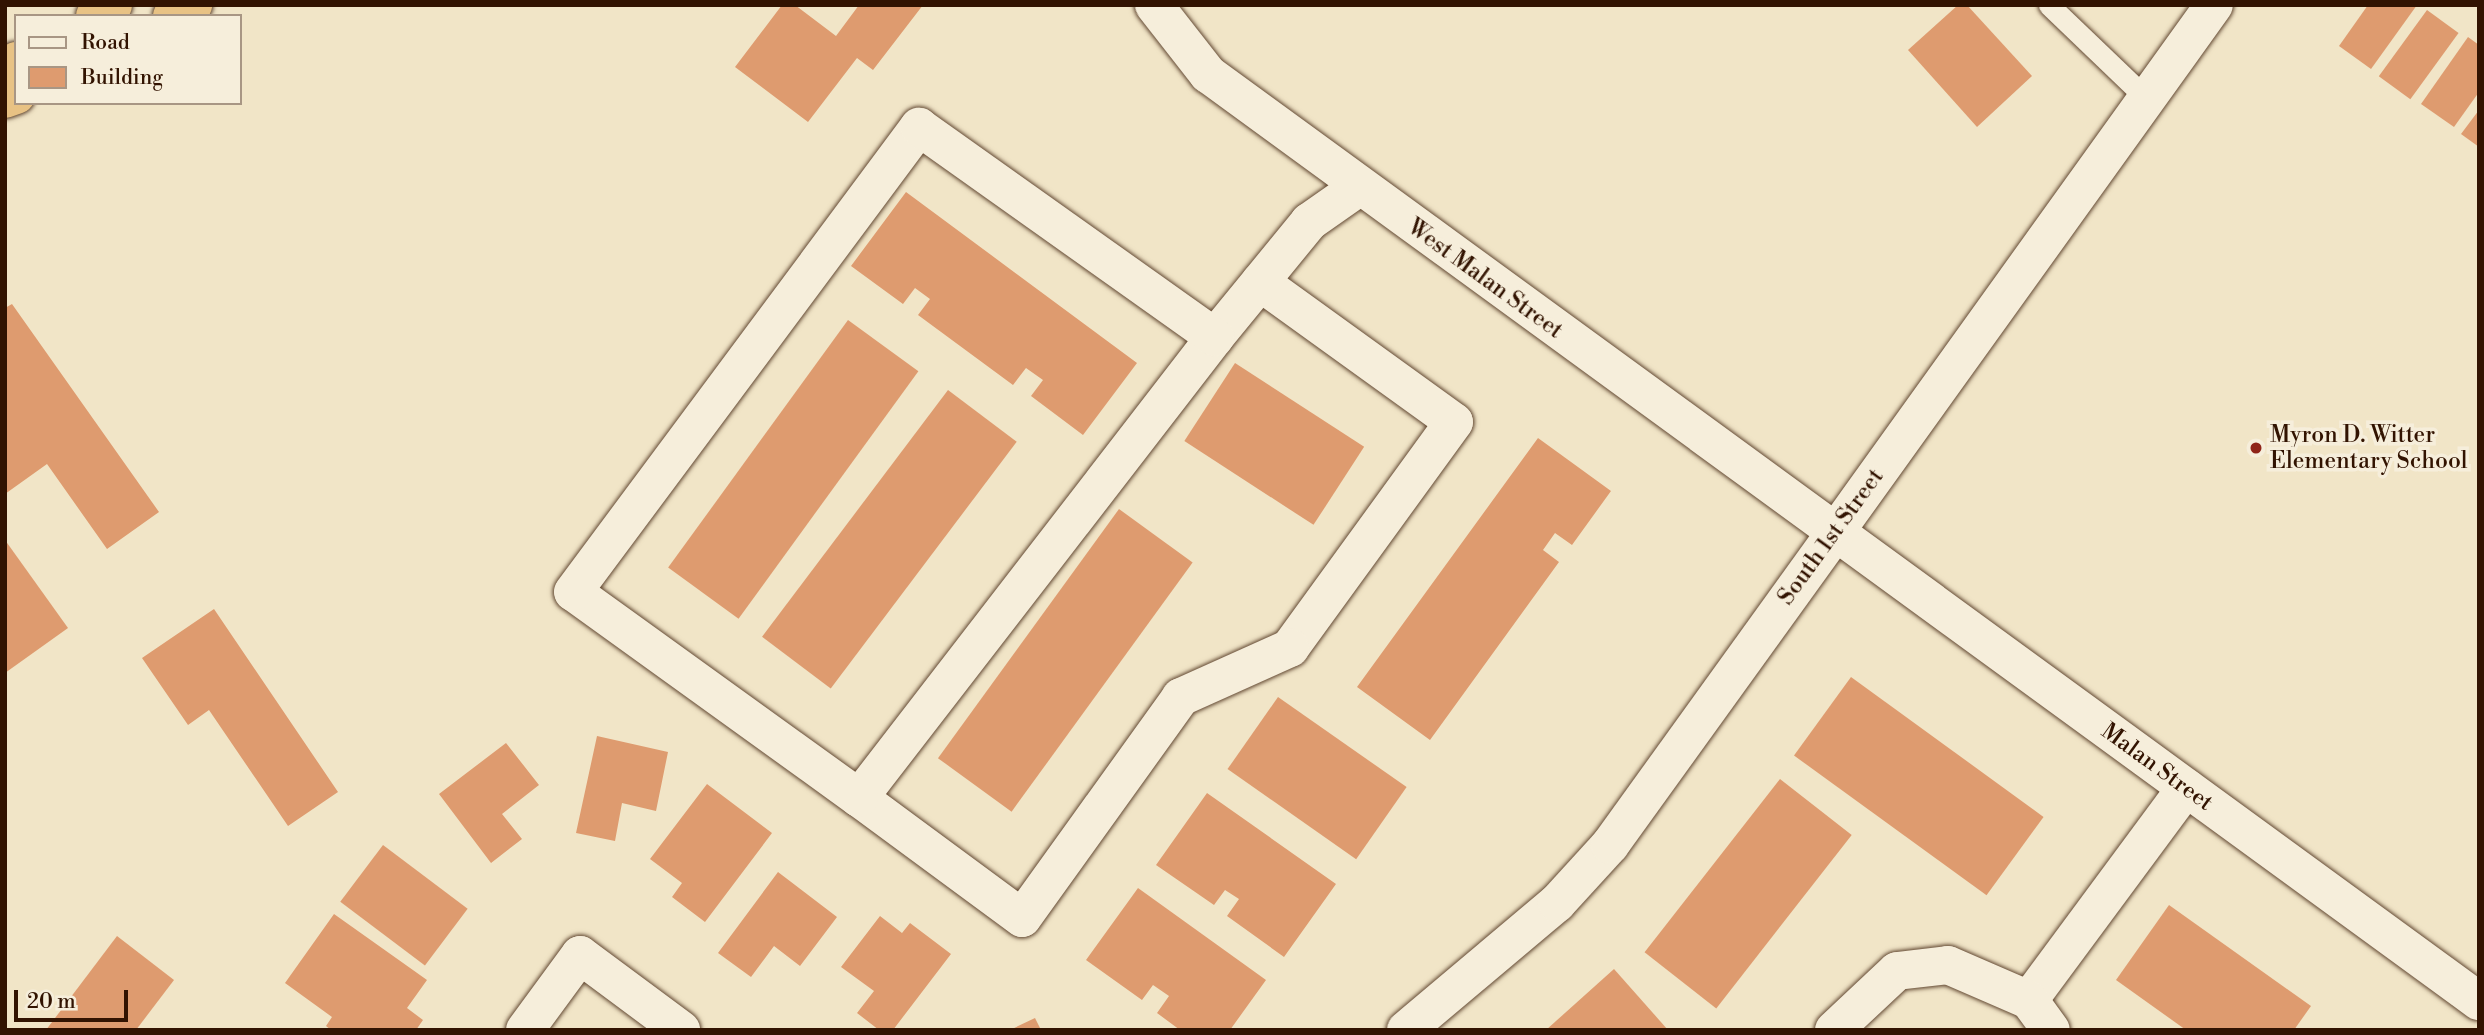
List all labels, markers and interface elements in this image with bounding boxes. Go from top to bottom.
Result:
legend [14,14,242,105]
text: Road [81,30,130,56]
text: Building [81,65,163,91]
street label: West Malan Street [1402,213,1568,345]
place label: Myron D. Witter Elementary School [2270,421,2468,475]
marker: Myron D. Witter Elementary School [2248,440,2264,456]
street label: South 1st Street [1772,464,1890,610]
street label: Malan Street [2096,717,2218,817]
scale bar [18,976,131,1020]
text: 20 m [27,989,76,1015]

